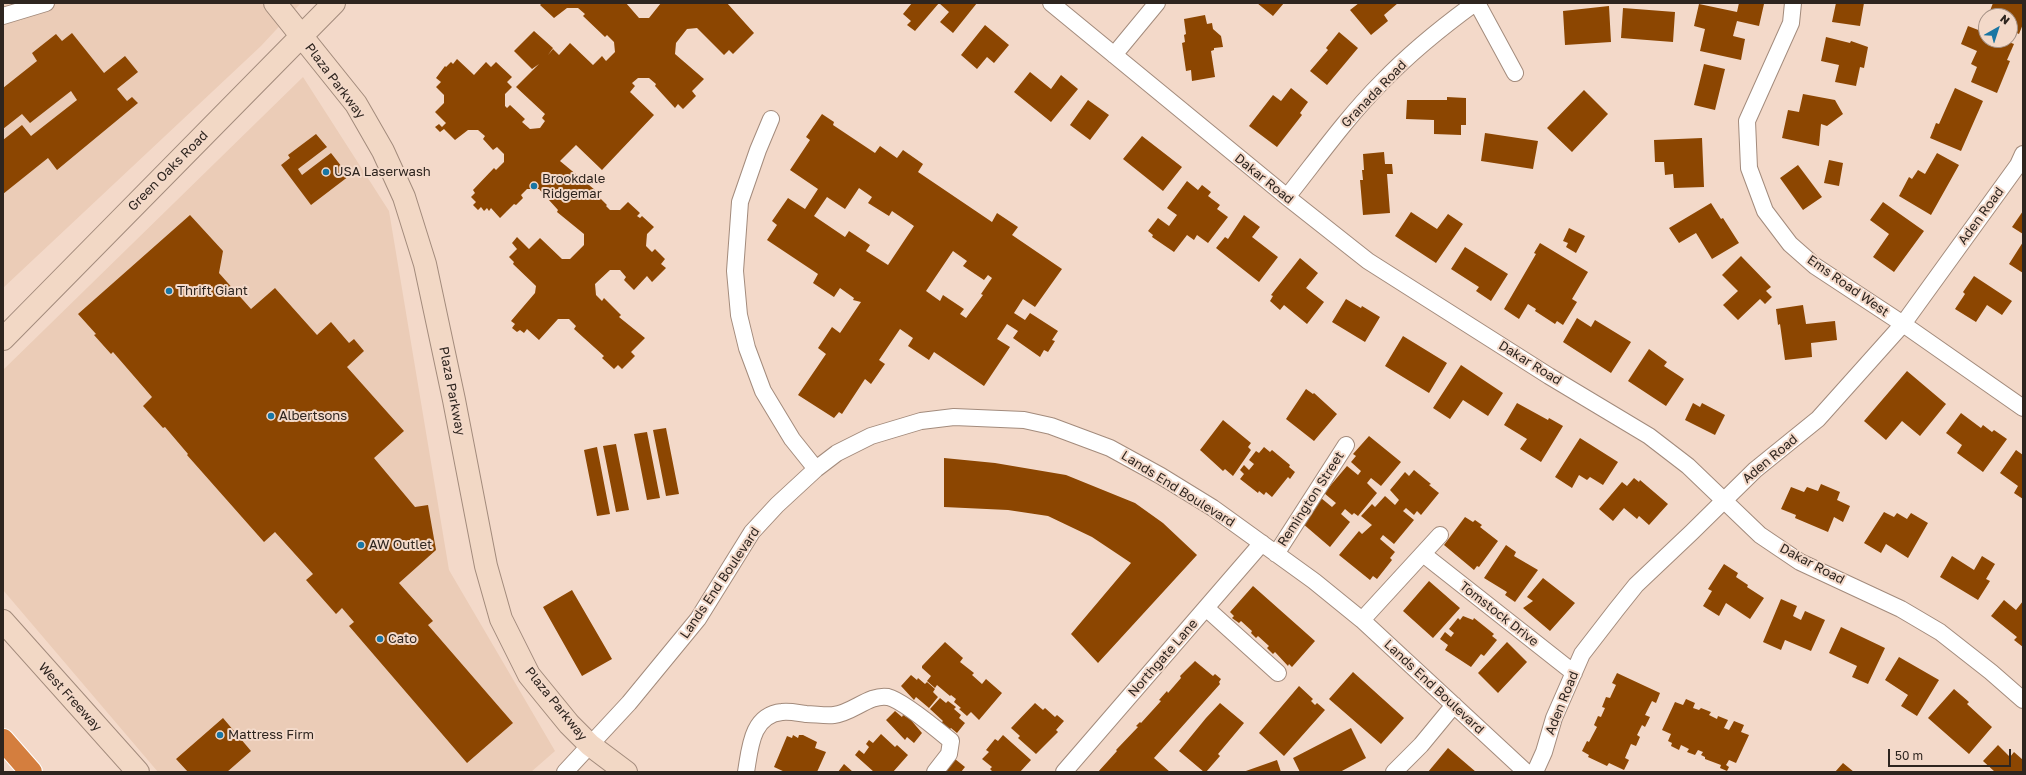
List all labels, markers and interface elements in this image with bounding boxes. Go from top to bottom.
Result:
north arrow [1978,8,2018,48]
text: N [1998,11,2013,27]
street label: Plaza Parkway [302,40,368,122]
street label: Granada Road [1338,57,1410,131]
street label: Green Oaks Road [125,128,211,214]
street label: Dakar Road [1231,151,1297,207]
place label: USA Laserwash [334,164,431,180]
marker: USA Laserwash [321,167,331,177]
place label: Brookdale Ridgemar [542,171,605,202]
marker: Brookdale Ridgemar [529,181,539,191]
street label: Aden Road [1955,184,2007,248]
street label: Ems Road West [1804,252,1892,320]
place label: Thrift Giant [177,283,248,299]
marker: Thrift Giant [164,286,174,296]
street label: Dakar Road [1496,338,1564,388]
street label: Plaza Parkway [436,345,468,437]
place label: Albertsons [279,408,347,424]
marker: Albertsons [266,411,276,421]
street label: Aden Road [1739,431,1801,487]
street label: Lands End Boulevard [1118,448,1238,530]
street label: Remington Street [1275,449,1347,549]
street label: Lands End Boulevard [677,524,763,642]
place label: AW Outlet [369,537,432,553]
marker: AW Outlet [356,540,366,550]
street label: Dakar Road [1777,540,1847,588]
street label: Tomstock Drive [1456,578,1542,650]
street label: Northgate Lane [1125,616,1201,700]
place label: Cato [388,631,417,647]
marker: Cato [375,634,385,644]
street label: Lands End Boulevard [1381,637,1487,737]
street label: West Freeway [35,659,105,735]
street label: Plaza Parkway [522,664,590,744]
street label: Aden Road [1542,669,1582,737]
place label: Mattress Firm [228,727,314,743]
marker: Mattress Firm [215,730,225,740]
scale bar [1890,741,2013,767]
text: 50 m [1895,748,1923,763]

